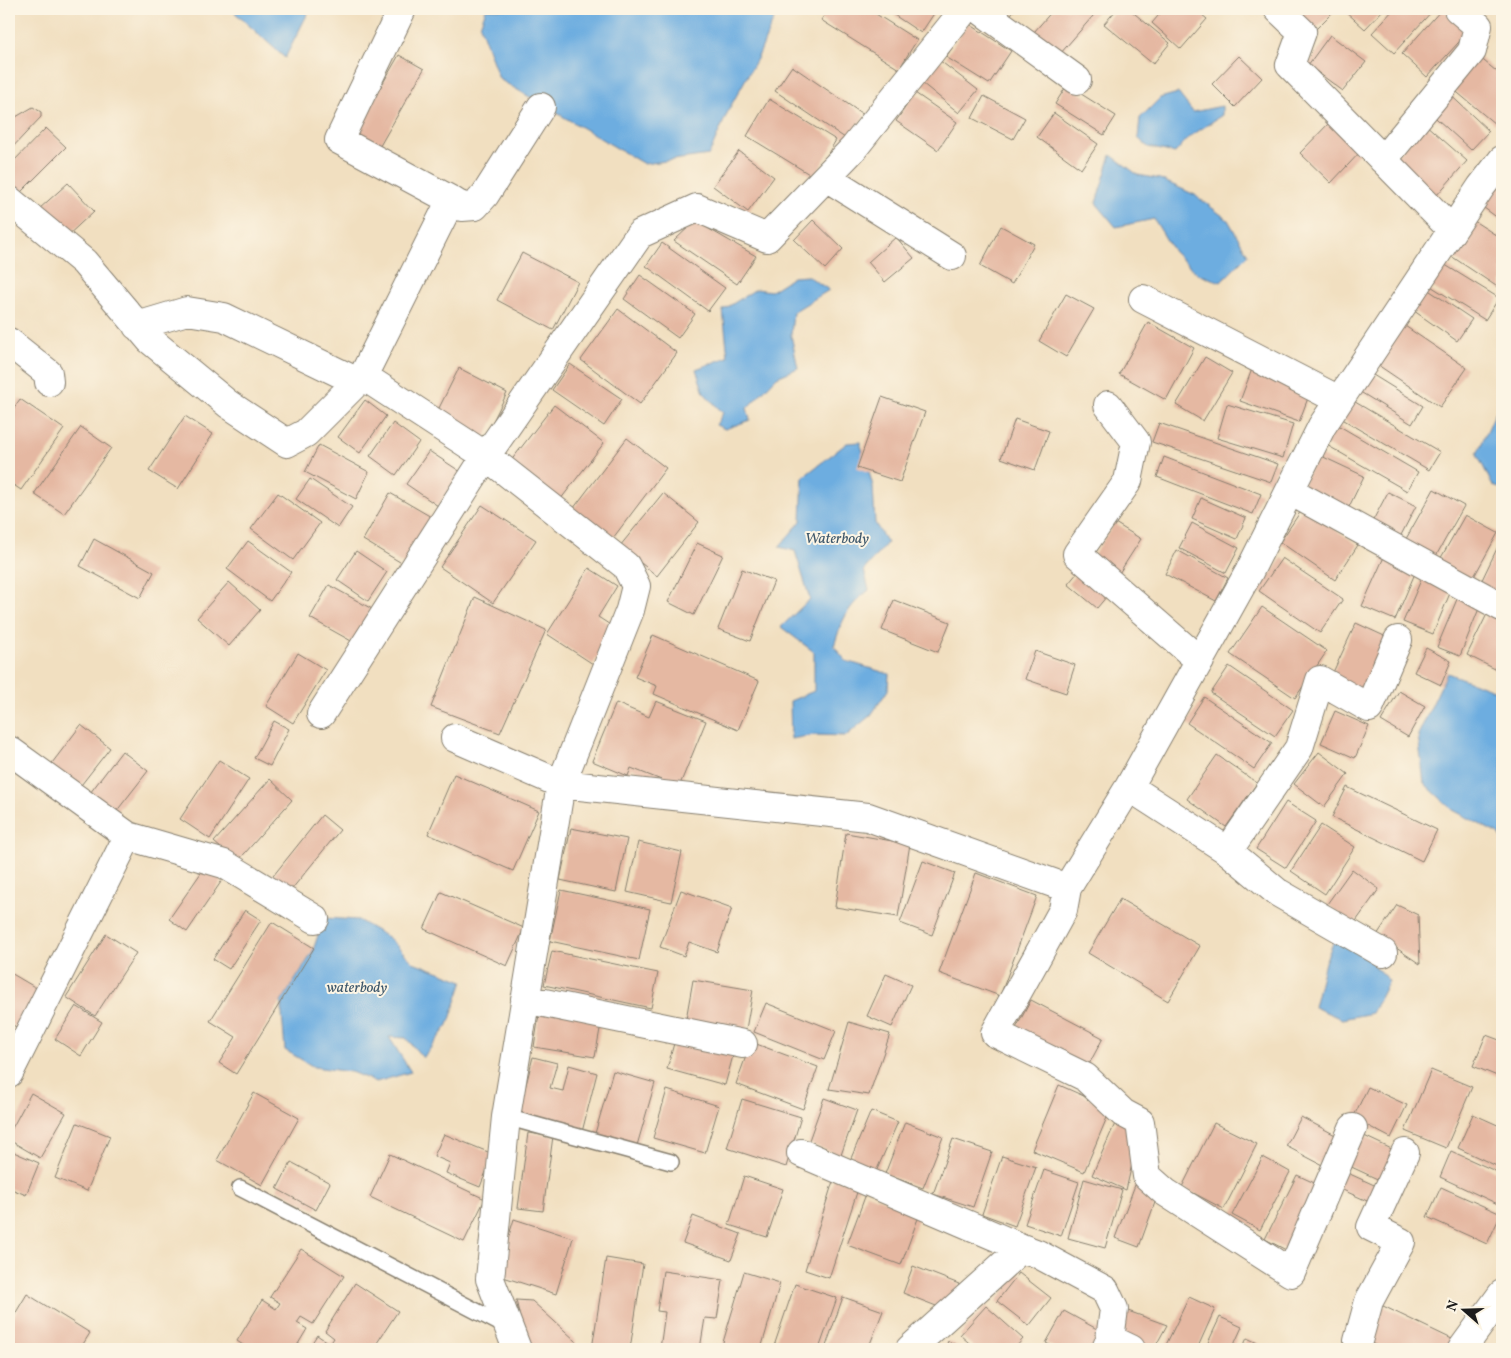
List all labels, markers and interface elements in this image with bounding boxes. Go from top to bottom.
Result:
water label: Waterbody [805,529,869,550]
water label: waterbody [327,978,388,999]
north arrow [1438,1286,1488,1336]
text: N [1443,1298,1464,1314]

